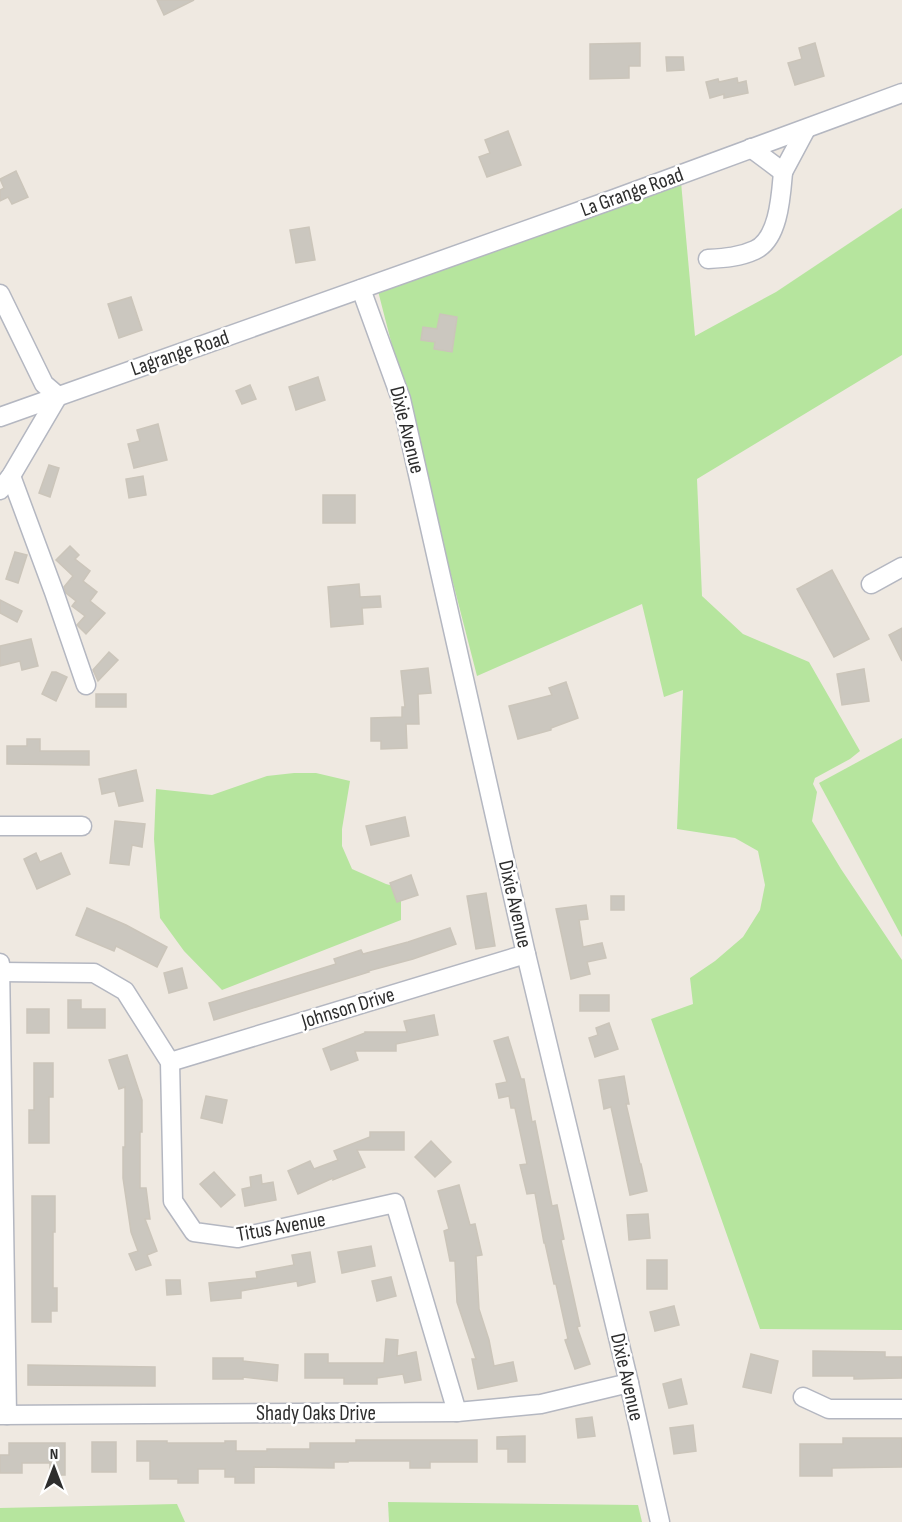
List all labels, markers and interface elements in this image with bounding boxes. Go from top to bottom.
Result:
street label: La Grange Road [577,162,687,222]
street label: Lagrange Road [128,325,232,381]
street label: Dixie Avenue [384,384,430,476]
street label: Dixie Avenue [493,858,537,950]
street label: Johnson Drive [297,982,398,1034]
street label: Titus Avenue [235,1207,327,1247]
street label: Dixie Avenue [605,1331,649,1423]
street label: Shady Oaks Drive [256,1401,376,1426]
north arrow [24,1438,84,1498]
text: N [50,1445,58,1464]

